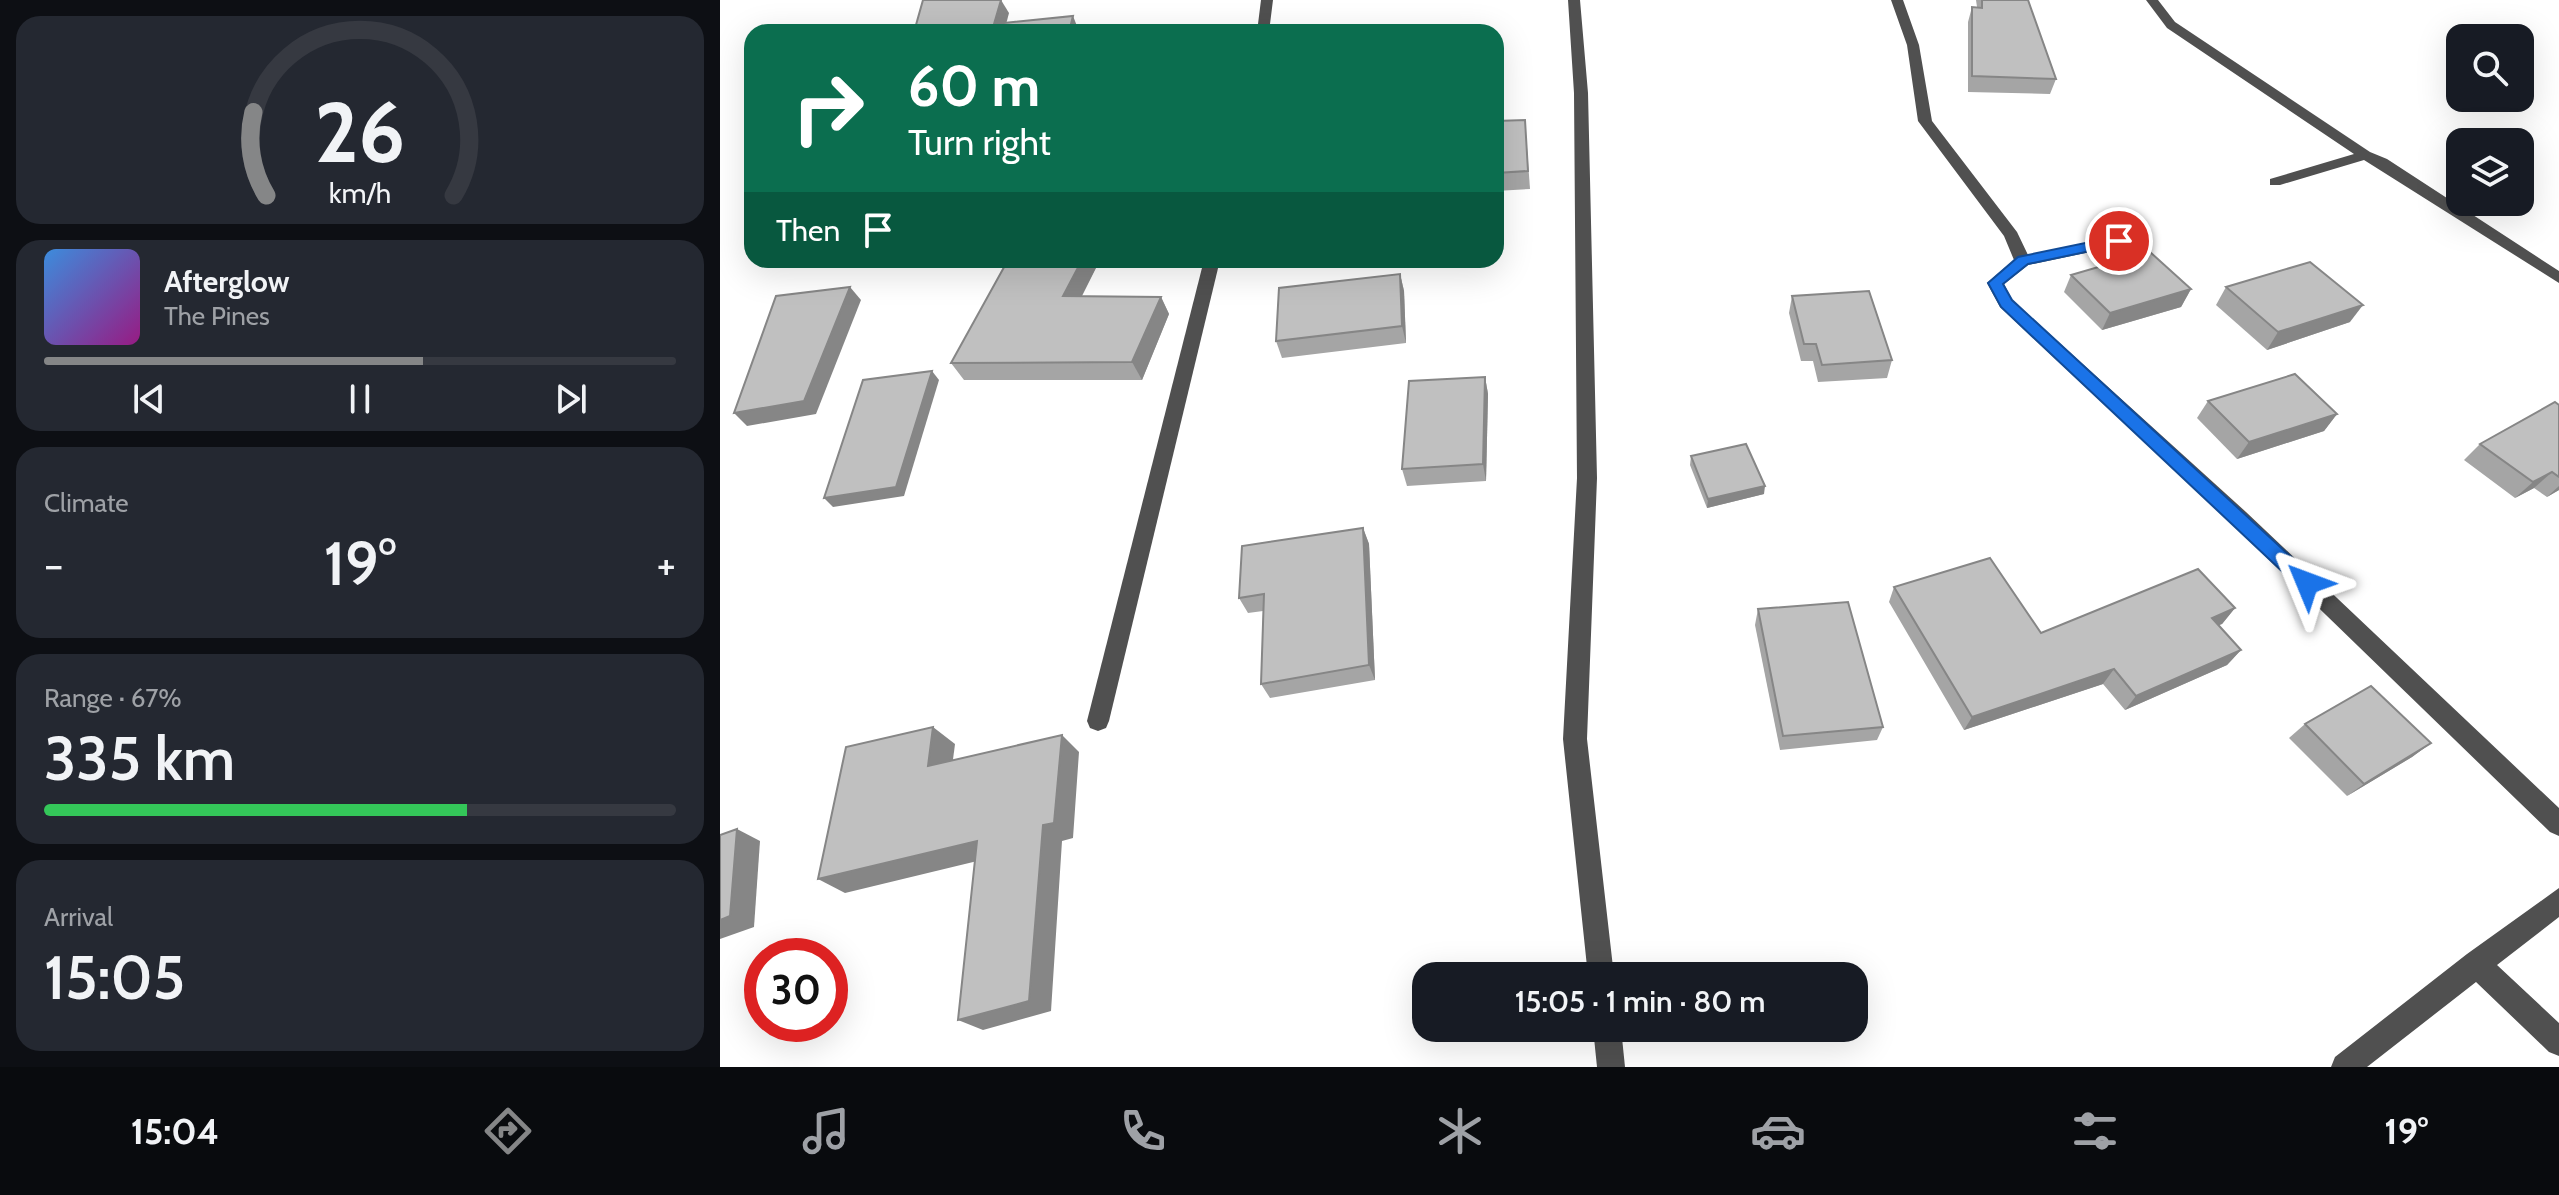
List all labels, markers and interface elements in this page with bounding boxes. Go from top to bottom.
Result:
map controls [2446,24,2534,216]
button: search [2446,24,2534,112]
text: 60 m [908,52,1040,120]
icon: right [776,56,880,160]
text: 26 [315,82,405,183]
text: Turn right [908,120,1051,164]
button: layers [2446,128,2534,216]
text: km/h [329,175,391,210]
pin [2085,207,2153,275]
icon: arrive [856,208,900,252]
text: Then [776,212,840,249]
icon: arrive [2097,219,2141,263]
text: Afterglow [164,263,290,300]
text: The Pines [164,300,270,332]
icon: previous [127,377,171,421]
icon: pause [338,377,382,421]
icon: next [549,377,593,421]
text: Climate [44,487,129,519]
text: 19° [324,527,396,600]
text: − [44,538,63,591]
text: + [657,538,676,591]
position arrow [2265,541,2349,625]
text: Range · 67% [44,682,182,714]
text: 335 km [44,722,235,795]
text: Arrival [44,901,113,933]
speed limit sign: 30 [744,938,848,1042]
text: 15:05 [44,941,185,1014]
text: 15:05 · 1 min · 80 m [1515,983,1765,1020]
icon: directions [480,1103,536,1159]
icon: music [798,1103,854,1159]
icon: phone [1115,1103,1171,1159]
icon: climate [1432,1103,1488,1159]
icon: car [1750,1103,1806,1159]
icon: filters [2067,1103,2123,1159]
text: 15:04 [131,1109,219,1153]
text: 19° [2384,1109,2428,1153]

